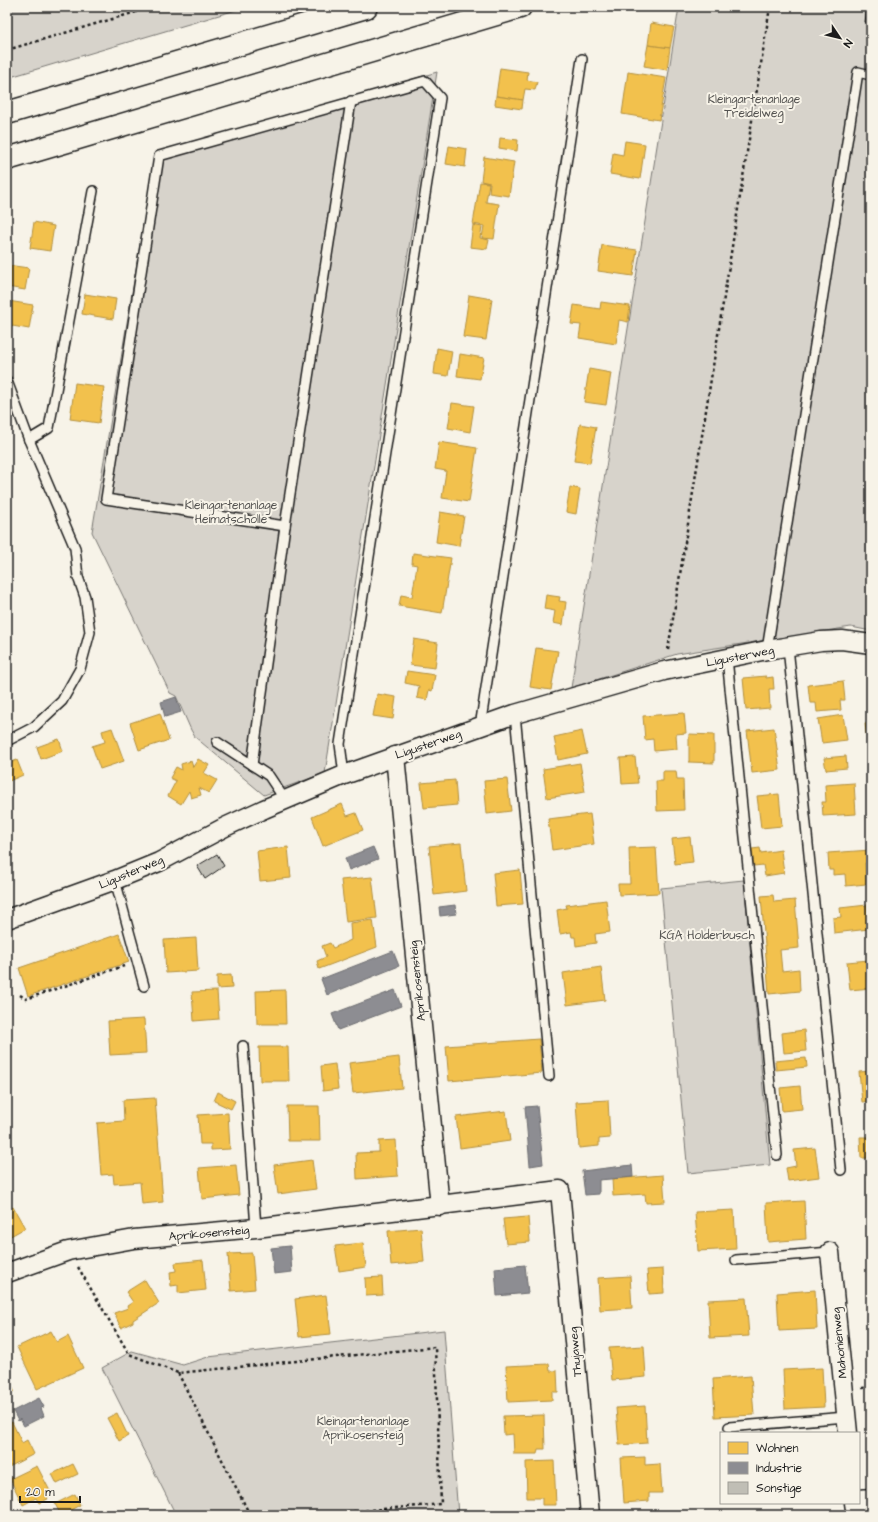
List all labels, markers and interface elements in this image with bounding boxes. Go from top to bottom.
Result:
north arrow [820,18,860,58]
text: N [840,36,856,51]
park label: Kleingartenanlage Treidelweg [708,91,801,123]
park label: Kleingartenanlage Heimatscholle [185,497,278,528]
street label: Ligusterweg [705,642,776,672]
street label: Ligusterweg [393,725,464,765]
street label: Ligusterweg [96,851,167,895]
park label: KGA Holderbusch [659,927,755,944]
street label: Aprikosensteig [405,940,431,1022]
street label: Aprikosensteig [168,1222,250,1246]
street label: Mahonienweg [827,1306,853,1379]
street label: Thujaweg [565,1326,587,1378]
park label: Kleingartenanlage Aprikosensteig [317,1413,410,1445]
legend [720,1432,860,1504]
text: Wohnen [756,1440,798,1457]
text: Industrie [756,1460,802,1477]
scale bar [20,1478,80,1504]
text: Sonstige [756,1480,802,1498]
text: 20 m [26,1484,55,1501]

